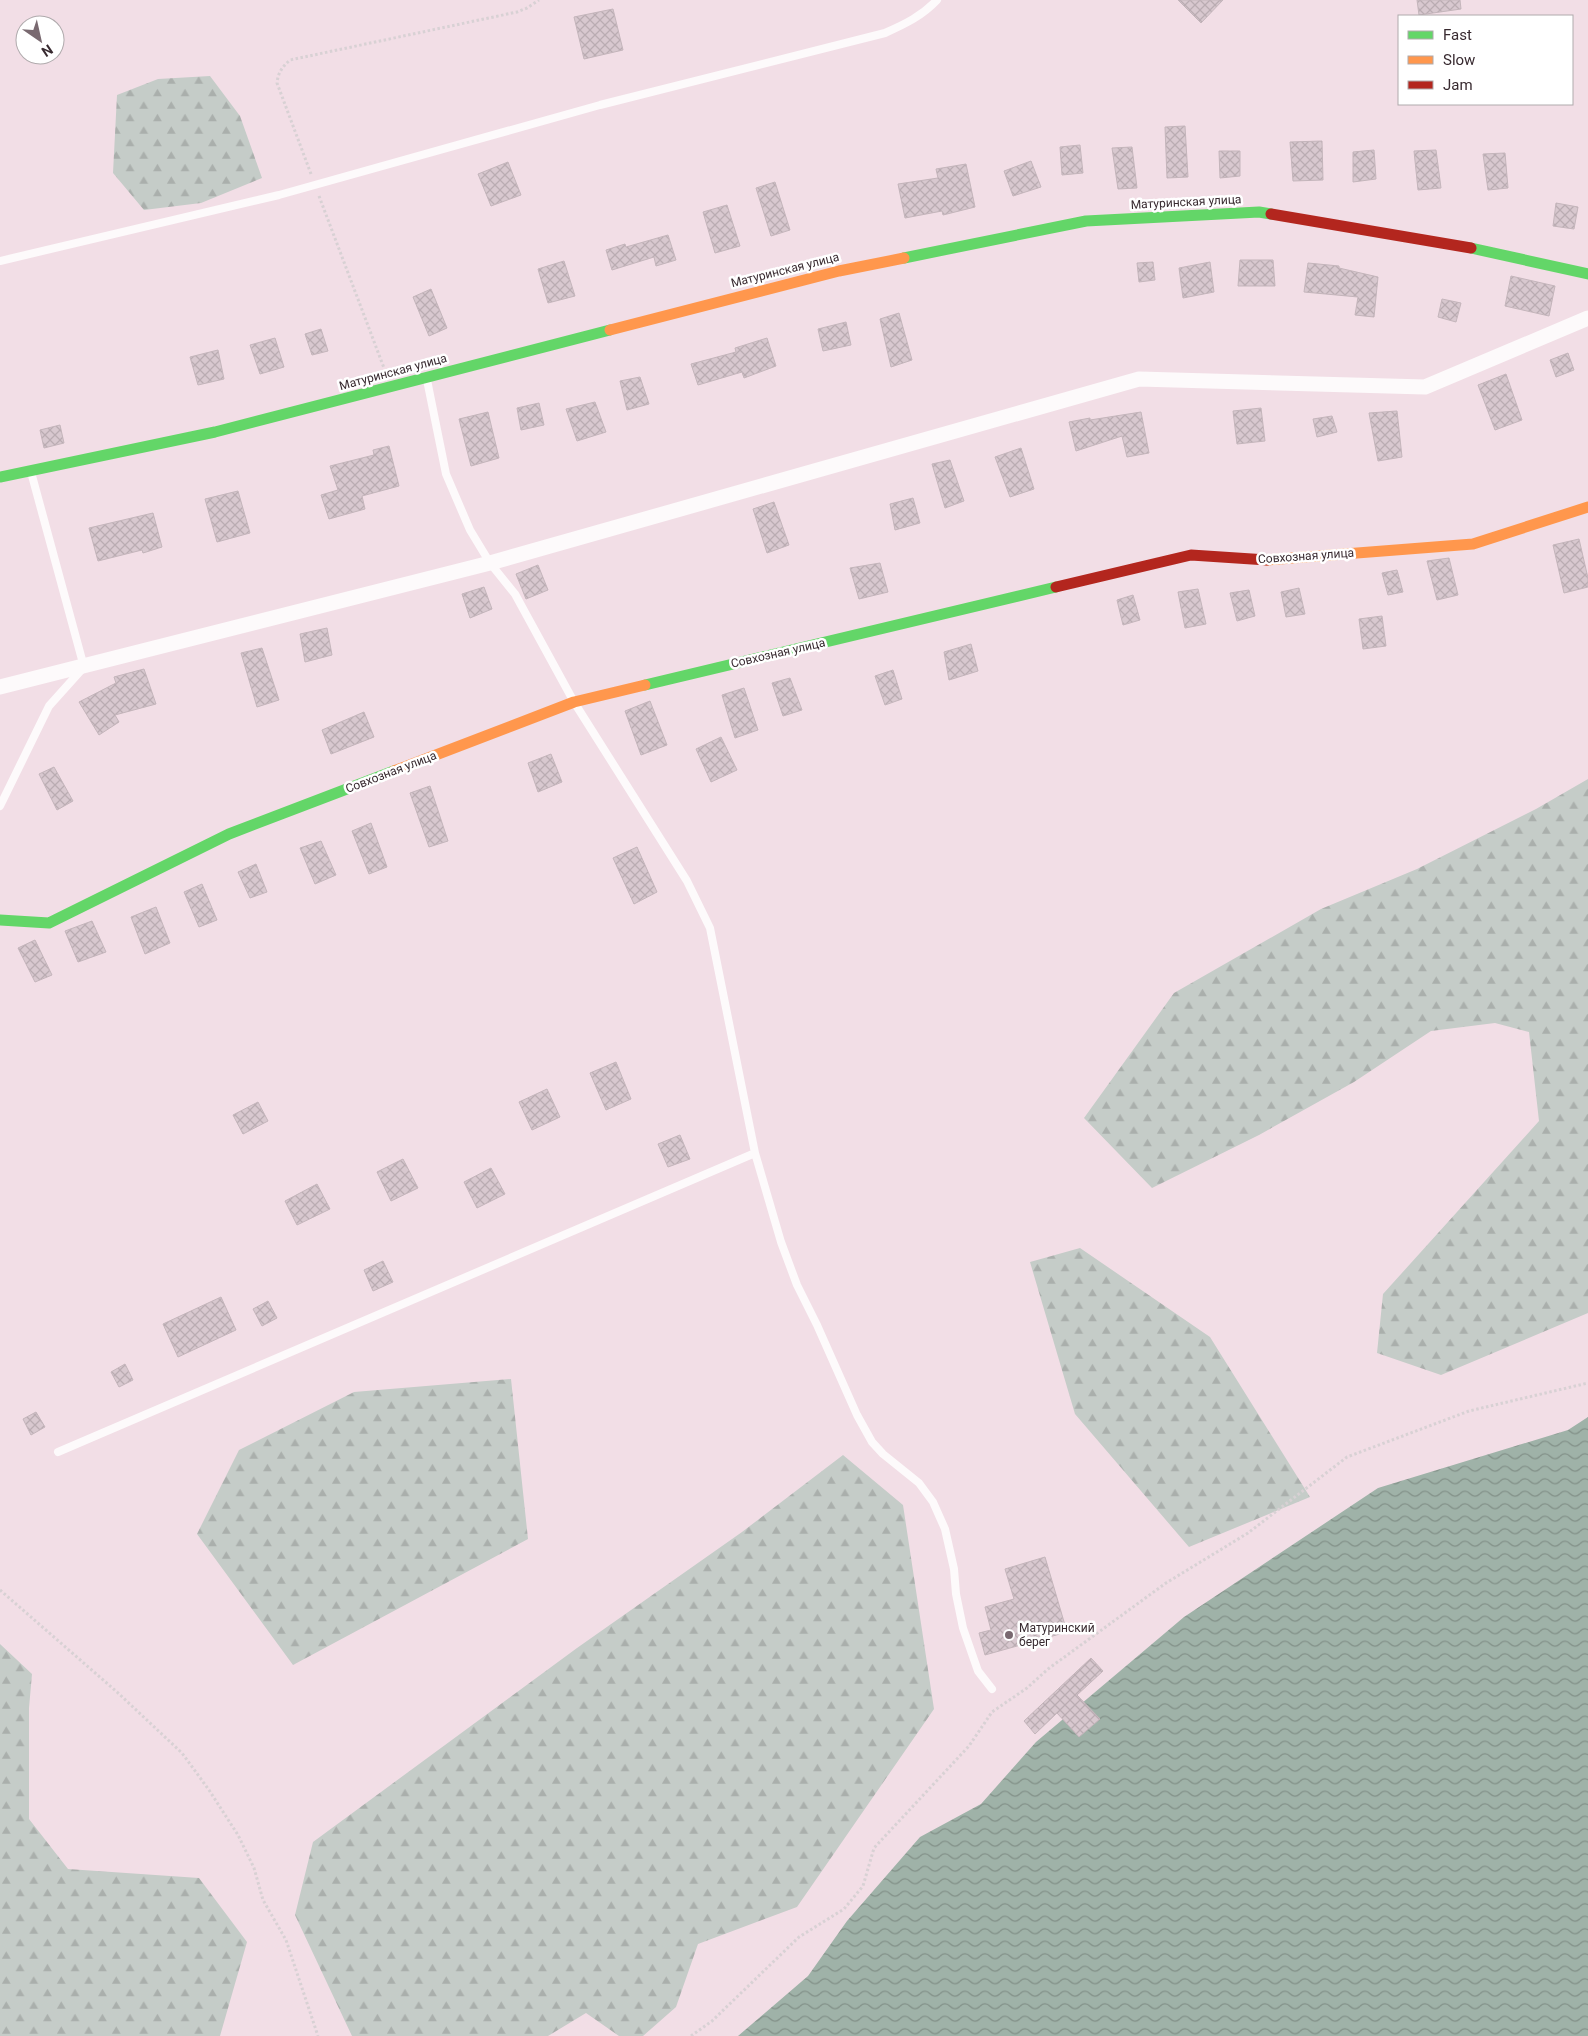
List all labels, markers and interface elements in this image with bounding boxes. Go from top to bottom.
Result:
north arrow [15,15,65,65]
legend [1398,15,1573,105]
text: Fast [1443,26,1472,44]
text: N [39,41,56,60]
text: Slow [1443,51,1475,69]
text: Jam [1443,76,1473,94]
street label: Матуринская улица [1130,192,1242,212]
street label: Матуринская улица [730,250,840,290]
street label: Матуринская улица [338,351,448,393]
street label: Совхозная улица [1258,546,1354,566]
street label: Совхозная улица [730,635,826,671]
street label: Совхозная улица [344,748,438,796]
place label: Матуринский берег [1019,1621,1095,1649]
marker: Матуринский берег [1003,1629,1015,1641]

